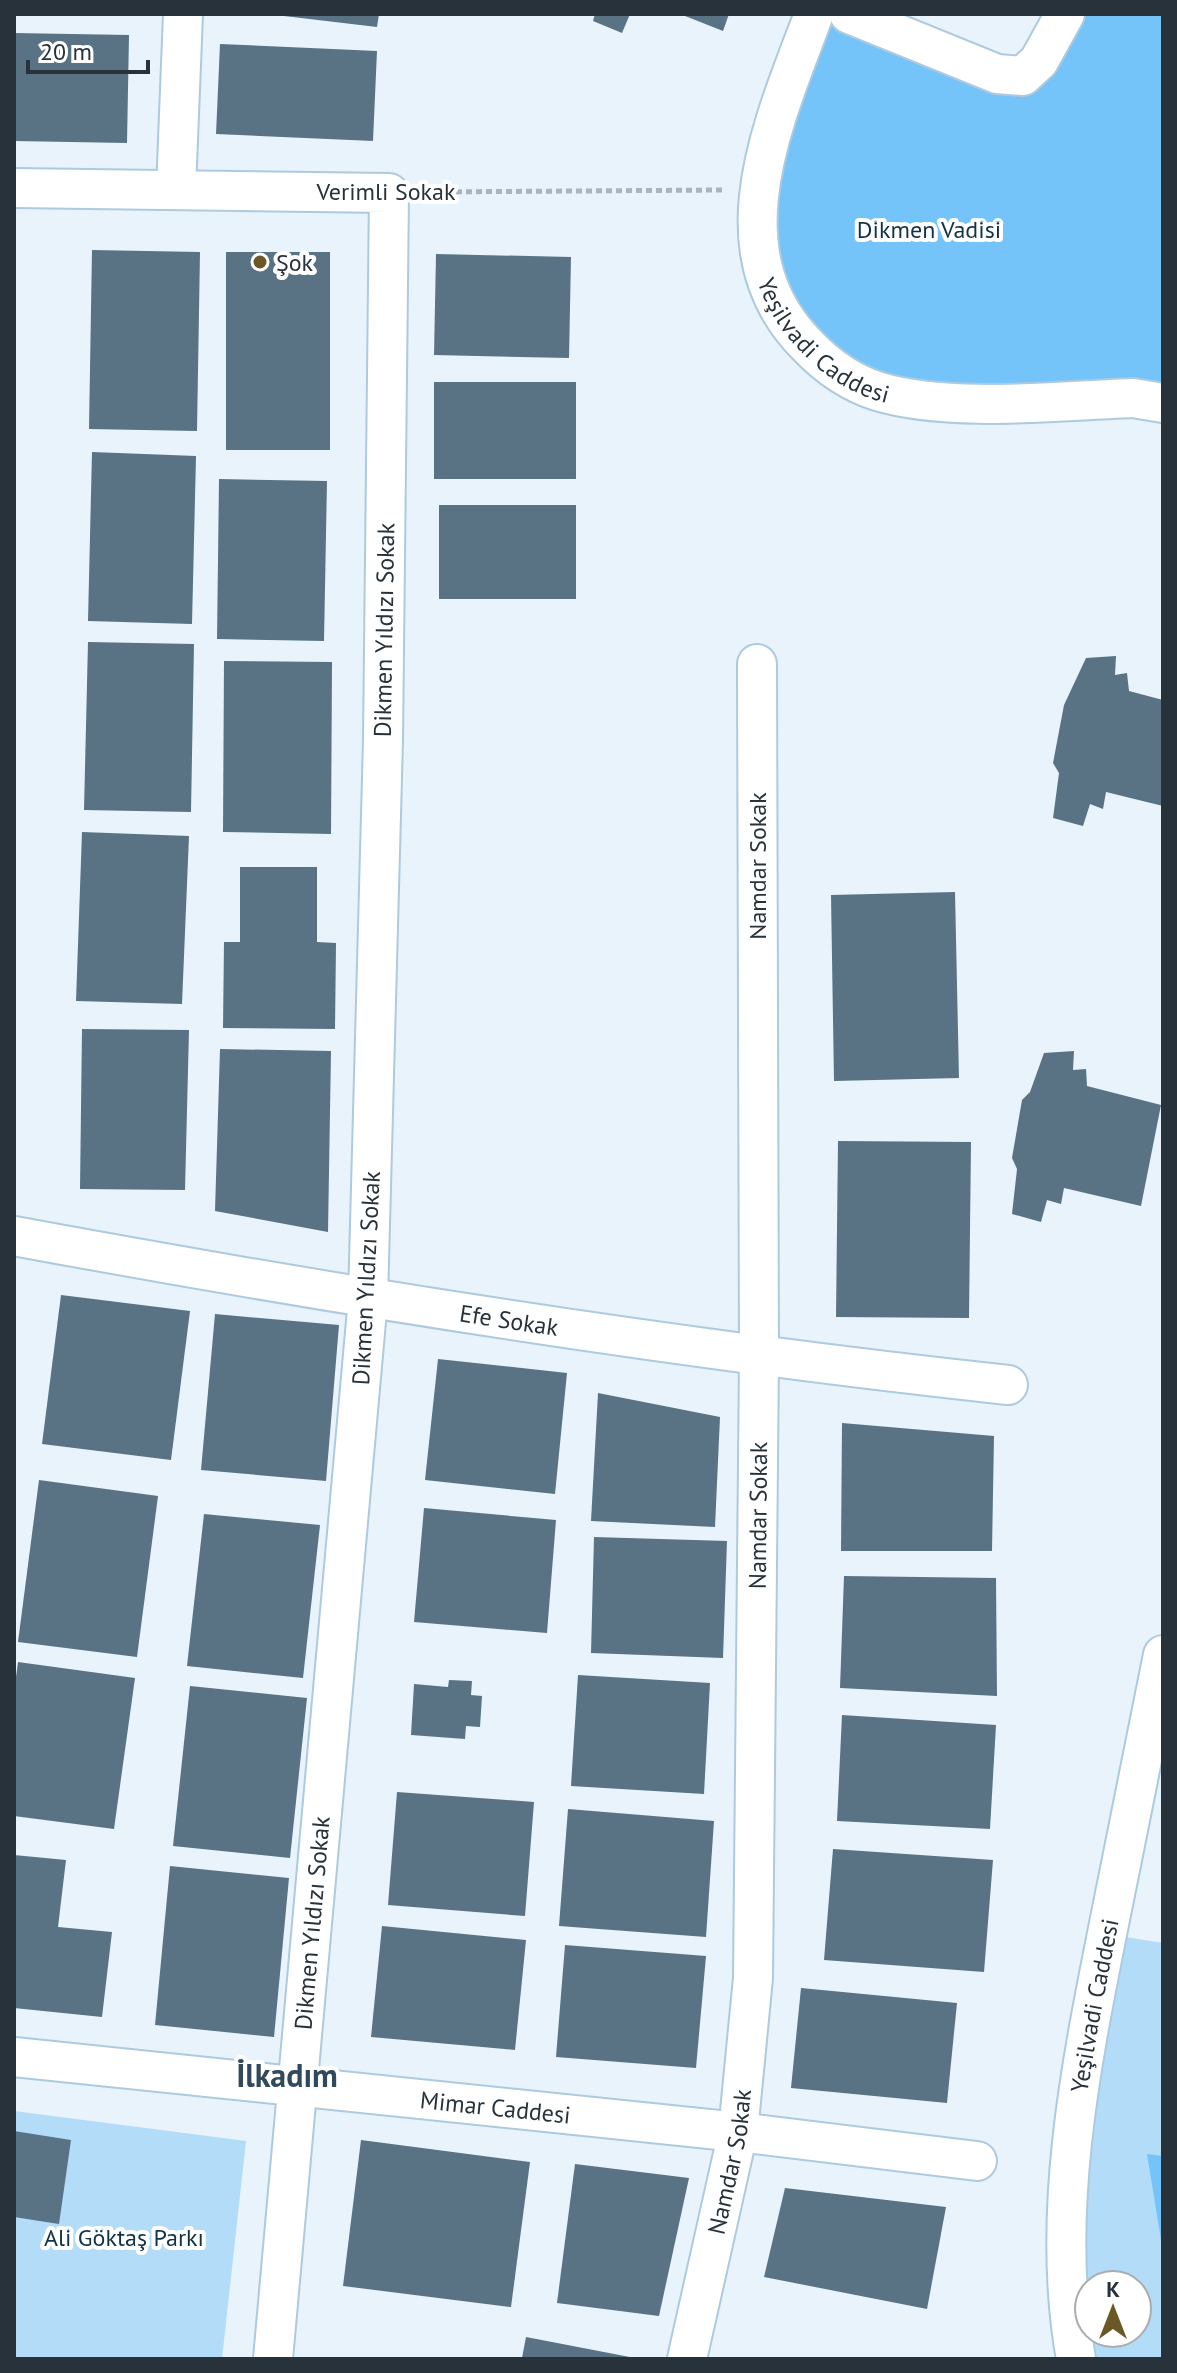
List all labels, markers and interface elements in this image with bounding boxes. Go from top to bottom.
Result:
scale bar [28,24,148,74]
text: 20 m [40,36,92,67]
street label: Verimli Sokak [316,176,456,207]
park label: Dikmen Vadisi [857,214,1001,245]
place label: Şok [276,247,314,278]
marker: Şok [251,253,269,271]
street label: Yeşilvadi Caddesi [751,273,893,409]
street label: Dikmen Yıldızı Sokak [367,522,401,737]
street label: Namdar Sokak [742,792,773,940]
street label: Dikmen Yıldızı Sokak [345,1170,387,1386]
street label: Efe Sokak [457,1297,561,1343]
street label: Namdar Sokak [741,1441,774,1589]
street label: Dikmen Yıldızı Sokak [287,1814,337,2031]
street label: Yeşilvadi Caddesi [1063,1916,1125,2095]
district label: İlkadım [236,2054,338,2096]
street label: Mimar Caddesi [419,2084,572,2130]
street label: Namdar Sokak [700,2087,758,2237]
park label: Ali Göktaş Parkı [44,2222,204,2253]
north arrow [1073,2269,1153,2349]
text: K [1106,2275,1120,2303]

